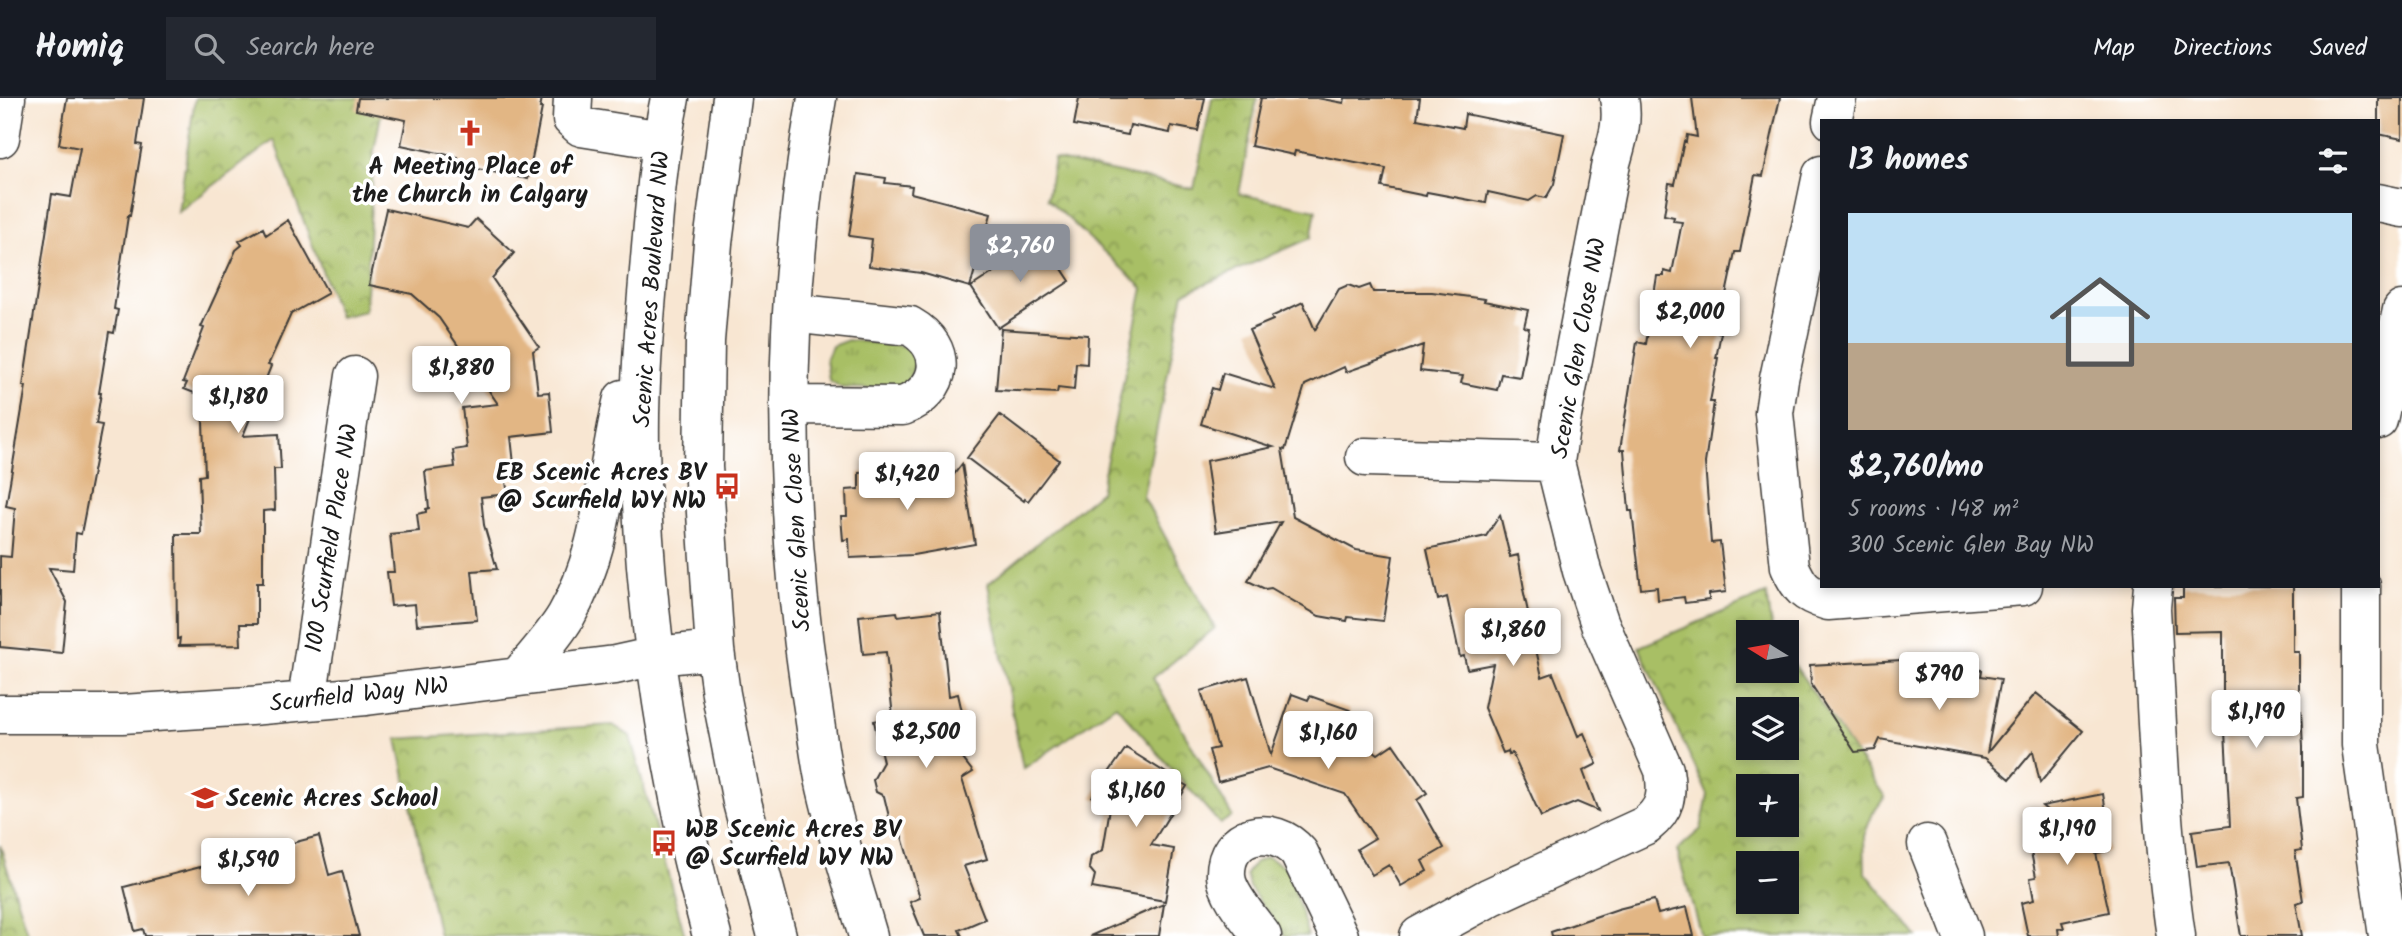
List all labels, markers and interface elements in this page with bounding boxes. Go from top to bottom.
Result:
search box [166,17,656,80]
text: Homiq [35,22,124,75]
text: Search here [246,27,374,69]
icon: search [190,29,228,67]
text: Map [2093,29,2135,68]
text: Directions [2173,29,2272,68]
text: Saved [2310,29,2367,68]
church icon: A Meeting Place of the Church in Calgary [455,118,485,148]
text: 13 homes [1848,137,1969,185]
icon: filters [2314,142,2352,180]
place label: A Meeting Place of the Church in Calgary [352,148,588,215]
street label: Scenic Acres Boulevard NW [623,149,682,429]
pin: $2,760 [963,225,1077,284]
text: $2,760 [986,229,1054,265]
street label: Scenic Glen Close NW [1541,235,1618,462]
icon: home [2037,259,2163,385]
pin: $2,000 [1633,290,1747,350]
text: $2,000 [1656,295,1724,331]
pin: $1,880 [404,346,518,406]
text: $1,880 [428,351,494,387]
pin: $1,180 [181,376,295,435]
text: $1,180 [209,380,267,416]
street label: Scenic Glen Close NW [772,407,823,633]
street label: 100 Scurfield Place NW [295,421,370,656]
text: $2,760/mo [1848,444,1984,492]
pin: $1,420 [850,452,964,512]
place label: EB Scenic Acres BV @ Scurfield WY NW [496,454,708,521]
text: $1,420 [875,457,939,493]
bus stop icon: EB Scenic Acres BV @ Scurfield WY NW [712,471,742,501]
text: 5 rooms · 148 m² [1848,492,2018,528]
text: 300 Scenic Glen Bay NW [1848,528,2094,564]
pin: $1,860 [1456,608,1570,668]
text: $1,860 [1481,613,1545,649]
north arrow [1736,620,1799,682]
map controls [1736,620,1799,914]
pin: $790 [1898,652,1980,712]
text: $790 [1915,657,1963,693]
street label: Scurfield Way NW [268,667,451,724]
pin: $1,190 [2199,690,2313,750]
text: $1,190 [2228,695,2284,731]
button: layers [1736,697,1799,760]
pin: $2,500 [869,710,983,770]
pin: $1,160 [1271,712,1385,771]
text: $2,500 [892,715,960,751]
text: $1,160 [1299,716,1357,752]
pin: $1,160 [1079,770,1193,829]
text: $1,160 [1107,774,1165,810]
button: + [1736,774,1799,837]
place label: Scenic Acres School [226,780,438,819]
school or university icon: Scenic Acres School [190,783,220,813]
pin: $1,190 [2010,808,2124,867]
place label: WB Scenic Acres BV @ Scurfield WY NW [685,811,903,878]
text: $1,190 [2039,812,2095,848]
bus stop icon: WB Scenic Acres BV @ Scurfield WY NW [649,828,679,858]
pin: $1,590 [191,838,305,898]
text: $1,590 [217,843,279,879]
button: − [1736,851,1799,914]

